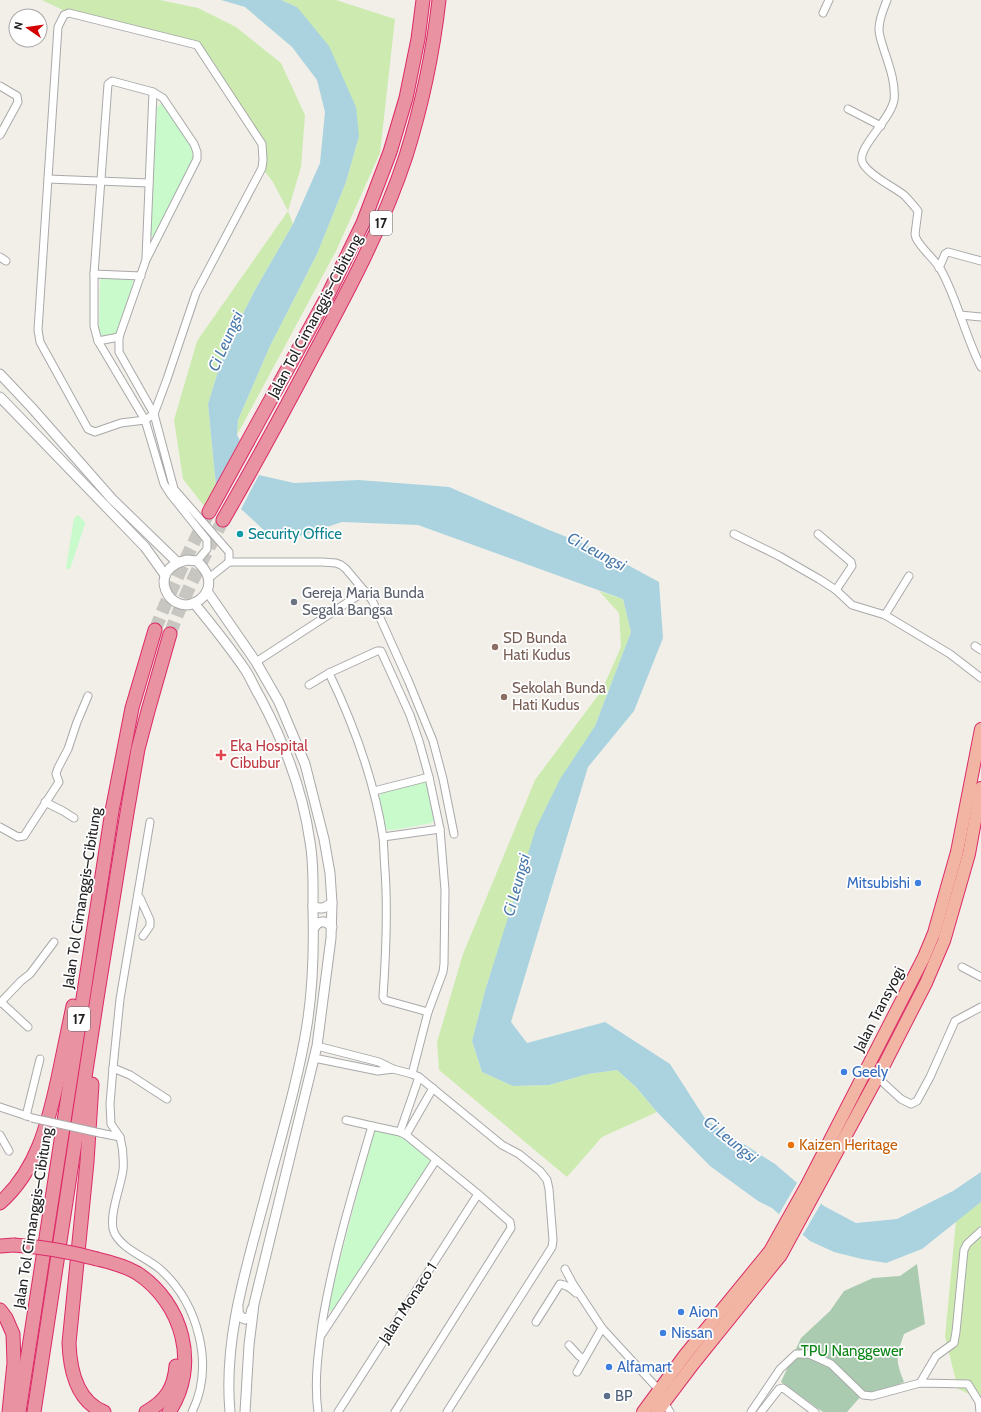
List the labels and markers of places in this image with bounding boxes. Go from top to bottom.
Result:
place label: Security Office [248,525,342,543]
marker: Security Office [235,529,245,539]
place label: Gereja Maria Bunda Segala Bangsa [302,584,425,619]
marker: Gereja Maria Bunda Segala Bangsa [289,597,299,607]
place label: SD Bunda Hati Kudus [503,629,571,664]
marker: SD Bunda Hati Kudus [490,642,500,652]
place label: Sekolah Bunda Hati Kudus [512,679,607,714]
marker: Sekolah Bunda Hati Kudus [499,692,509,702]
place label: Eka Hospital Cibubur [230,737,308,772]
marker: Eka Hospital Cibubur [215,749,227,761]
place label: Mitsubishi [847,874,910,892]
marker: Mitsubishi [913,878,923,888]
place label: Geely [852,1063,889,1081]
marker: Geely [839,1067,849,1077]
place label: Kaizen Heritage [799,1136,898,1154]
marker: Kaizen Heritage [786,1140,796,1150]
place label: Aion [689,1303,718,1321]
marker: Aion [676,1307,686,1317]
place label: Nissan [671,1324,713,1342]
marker: Nissan [658,1328,668,1338]
place label: Alfamart [617,1358,672,1376]
marker: Alfamart [604,1362,614,1372]
place label: BP [615,1387,633,1405]
marker: BP [602,1391,612,1401]

